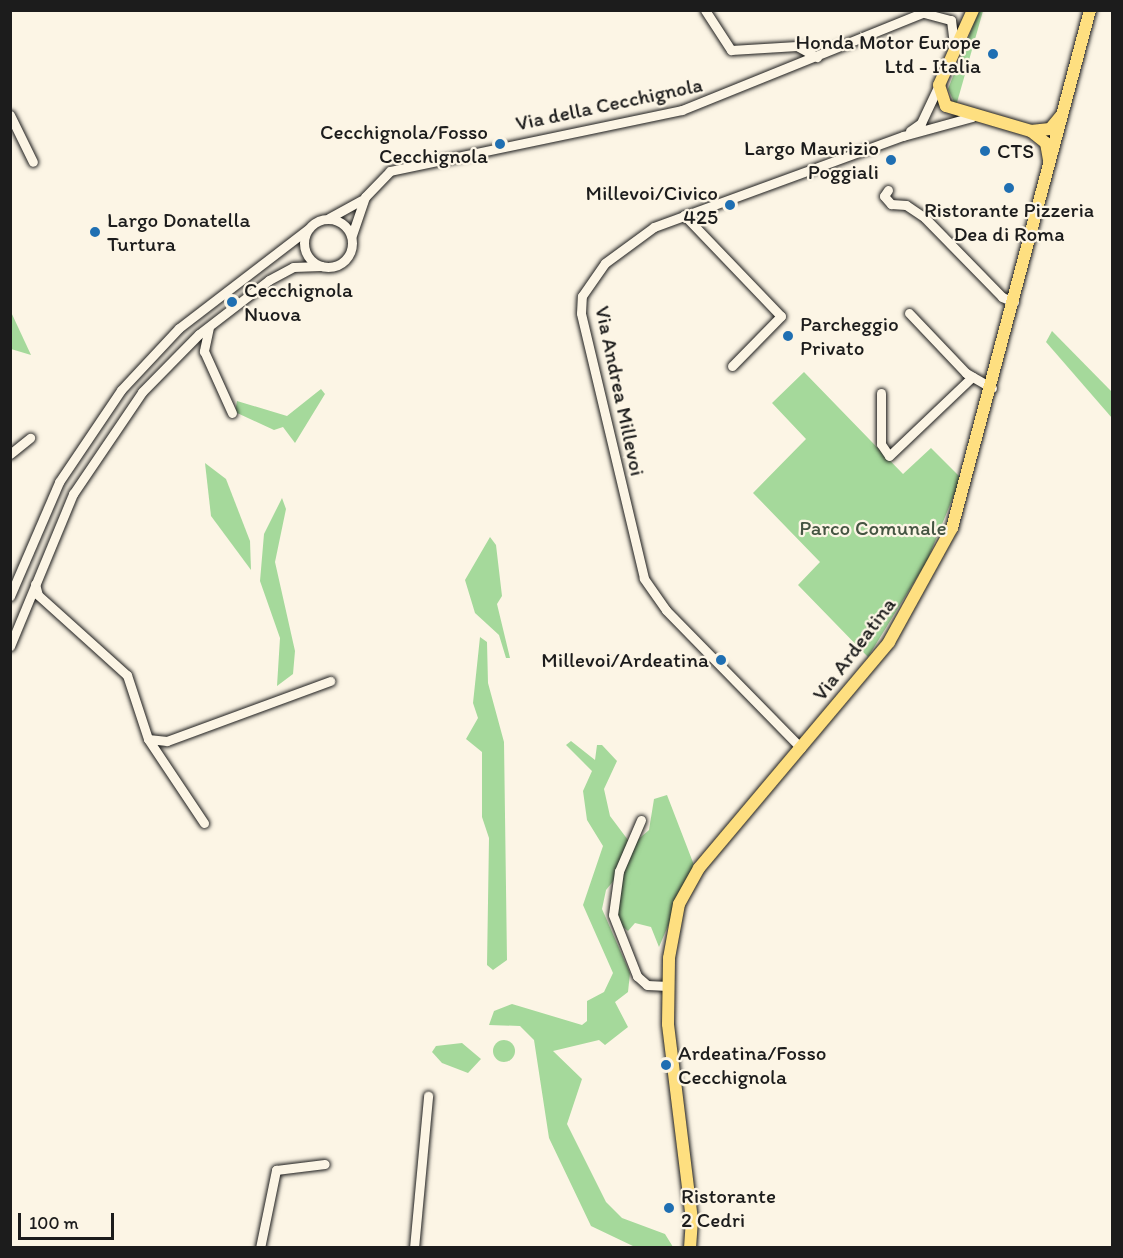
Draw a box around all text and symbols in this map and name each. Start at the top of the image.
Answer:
place label: Honda Motor Europe Ltd - Italia [797,29,981,79]
marker: Honda Motor Europe Ltd - Italia [986,47,1000,61]
street label: Via della Cecchignola [513,72,705,136]
place label: Cecchignola/Fosso Cecchignola [320,119,488,169]
place label: Largo Maurizio Poggiali [745,135,879,185]
marker: Cecchignola/Fosso Cecchignola [493,137,507,151]
place label: CTS [997,138,1034,164]
marker: CTS [978,144,992,158]
marker: Largo Maurizio Poggiali [884,153,898,167]
place label: Millevoi/Civico 425 [585,180,718,230]
marker: Ristorante Pizzeria Dea di Roma [1002,181,1016,195]
place label: Ristorante Pizzeria Dea di Roma [924,197,1094,247]
marker: Millevoi/Civico 425 [723,198,737,212]
place label: Largo Donatella Turtura [107,207,251,257]
marker: Largo Donatella Turtura [88,225,102,239]
place label: Cecchignola Nuova [244,277,353,327]
marker: Cecchignola Nuova [225,295,239,309]
street label: Via Andrea Millevoi [590,304,650,478]
place label: Parcheggio Privato [800,311,899,361]
marker: Parcheggio Privato [781,329,795,343]
park label: Parco Comunale [800,515,946,541]
street label: Via Ardeatina [807,593,901,705]
place label: Millevoi/Ardeatina [541,647,709,673]
marker: Millevoi/Ardeatina [714,653,728,667]
place label: Ardeatina/Fosso Cecchignola [678,1040,826,1090]
marker: Ardeatina/Fosso Cecchignola [659,1058,673,1072]
place label: Ristorante 2 Cedri [681,1183,776,1233]
scale bar [21,1201,117,1239]
marker: Ristorante 2 Cedri [662,1201,676,1215]
text: 100 m [29,1212,79,1234]

